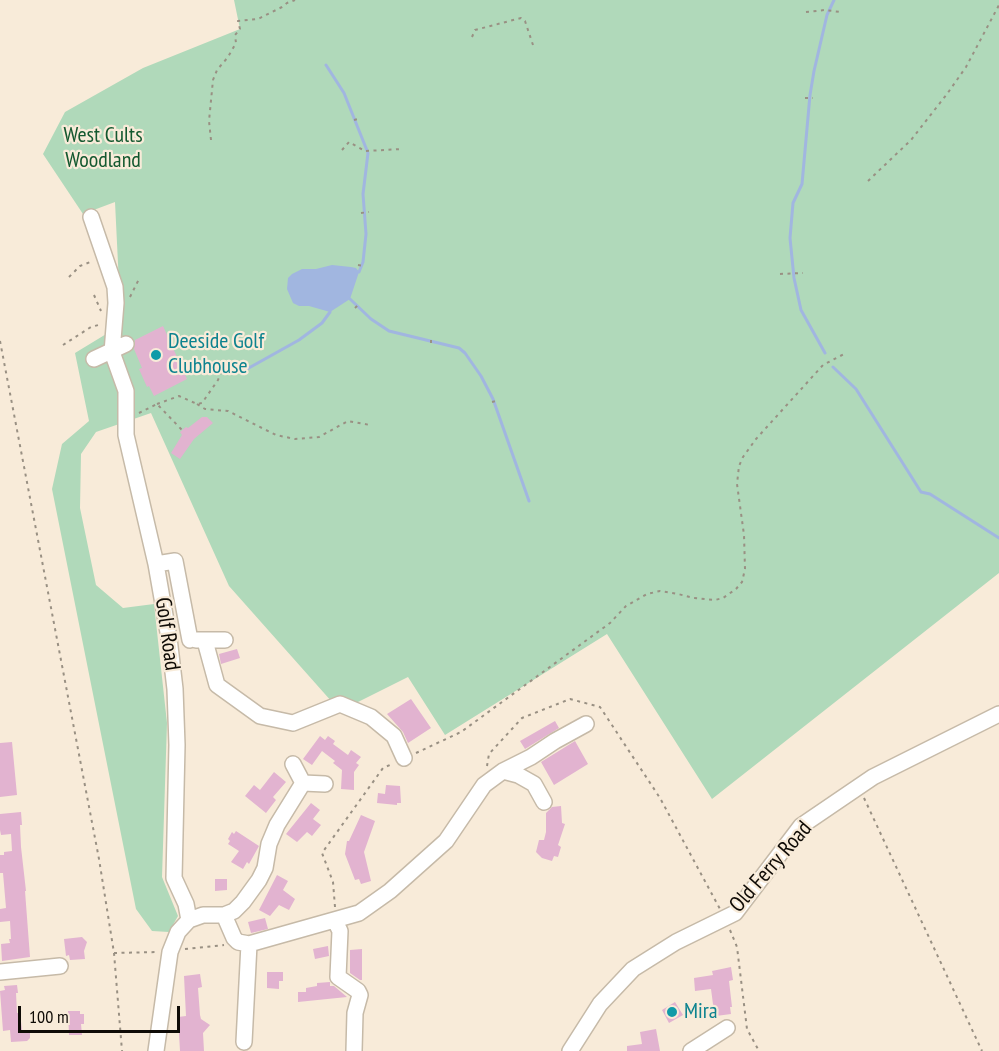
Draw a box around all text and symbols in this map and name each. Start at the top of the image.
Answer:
park label: West Cults Woodland [63,123,143,174]
place label: Deeside Golf Clubhouse [168,329,264,380]
marker: Deeside Golf Clubhouse [149,348,163,362]
street label: Golf Road [149,596,185,672]
street label: Old Ferry Road [724,816,818,918]
scale bar [21,994,183,1032]
place label: Mira [684,999,718,1025]
text: 100 m [29,1005,69,1028]
marker: Mira [665,1005,679,1019]

